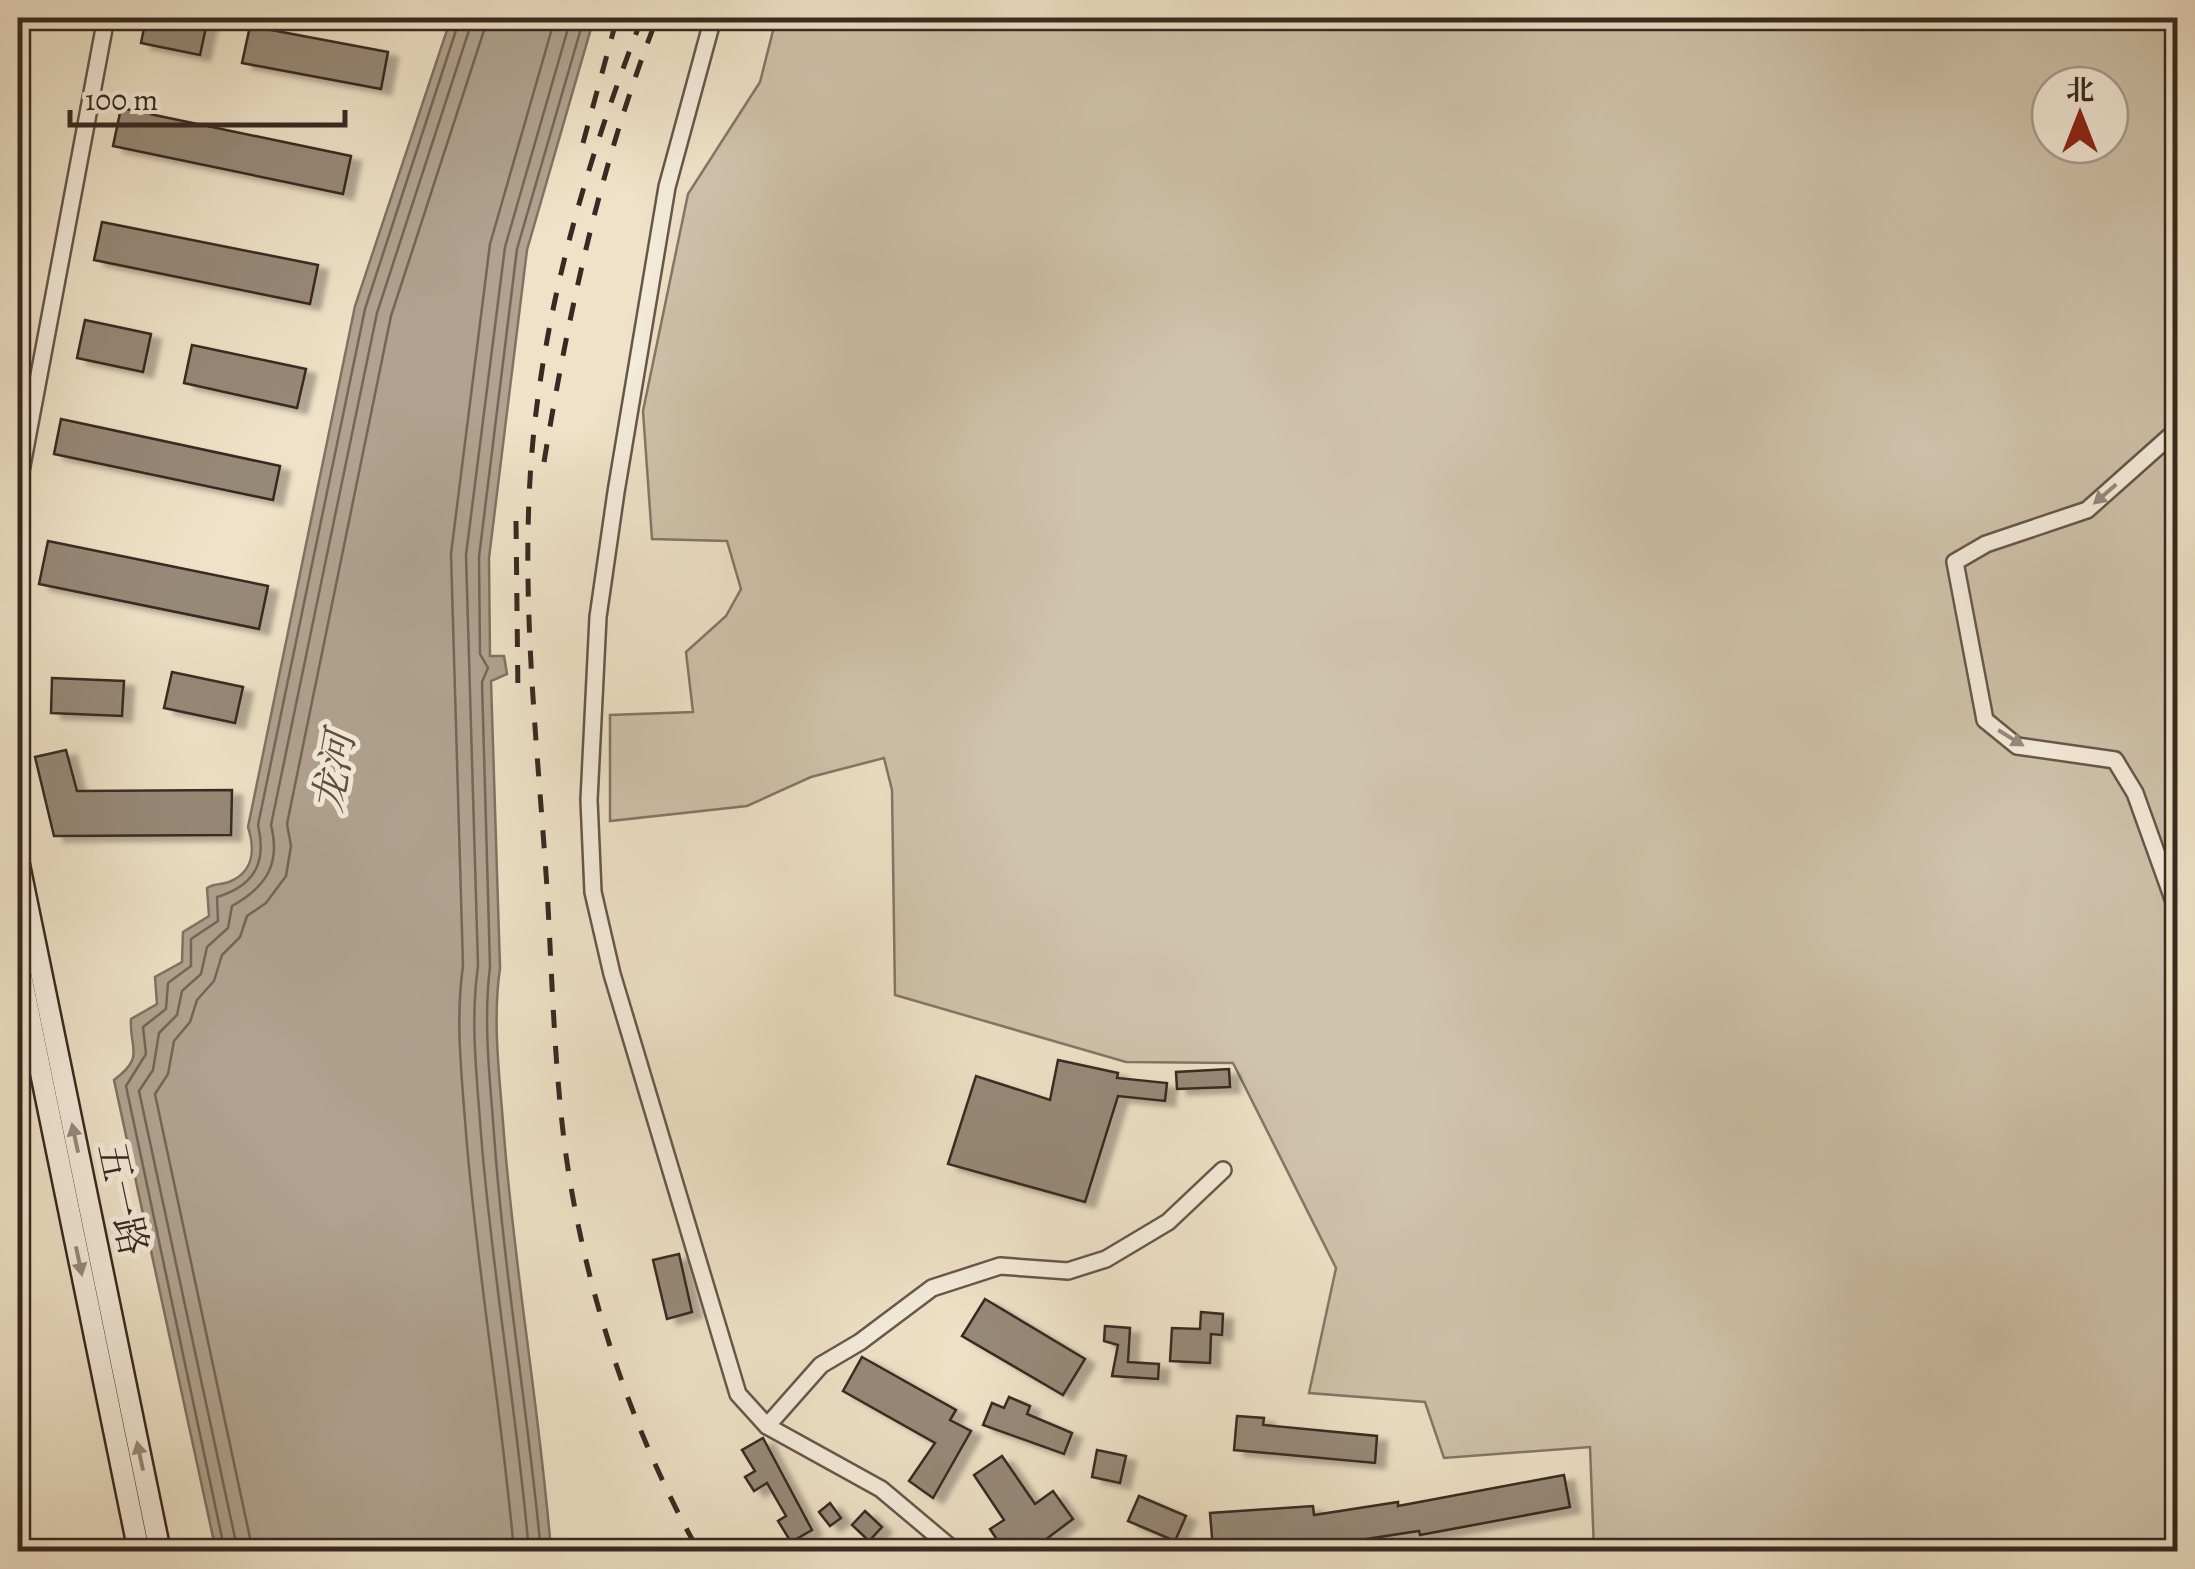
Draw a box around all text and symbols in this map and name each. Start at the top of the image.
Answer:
scale bar [70,65,345,127]
north arrow [2030,65,2130,165]
text: 北 [2066,72,2094,110]
text: 100 m [85,80,158,120]
one-way arrow [2093,483,2118,505]
water label: 龙河 [300,722,369,816]
one-way arrow [1997,728,2024,747]
one-way arrow [66,1122,82,1153]
street label: 五一路 [86,1138,160,1260]
one-way arrow [72,1246,88,1277]
one-way arrow [132,1440,148,1471]

